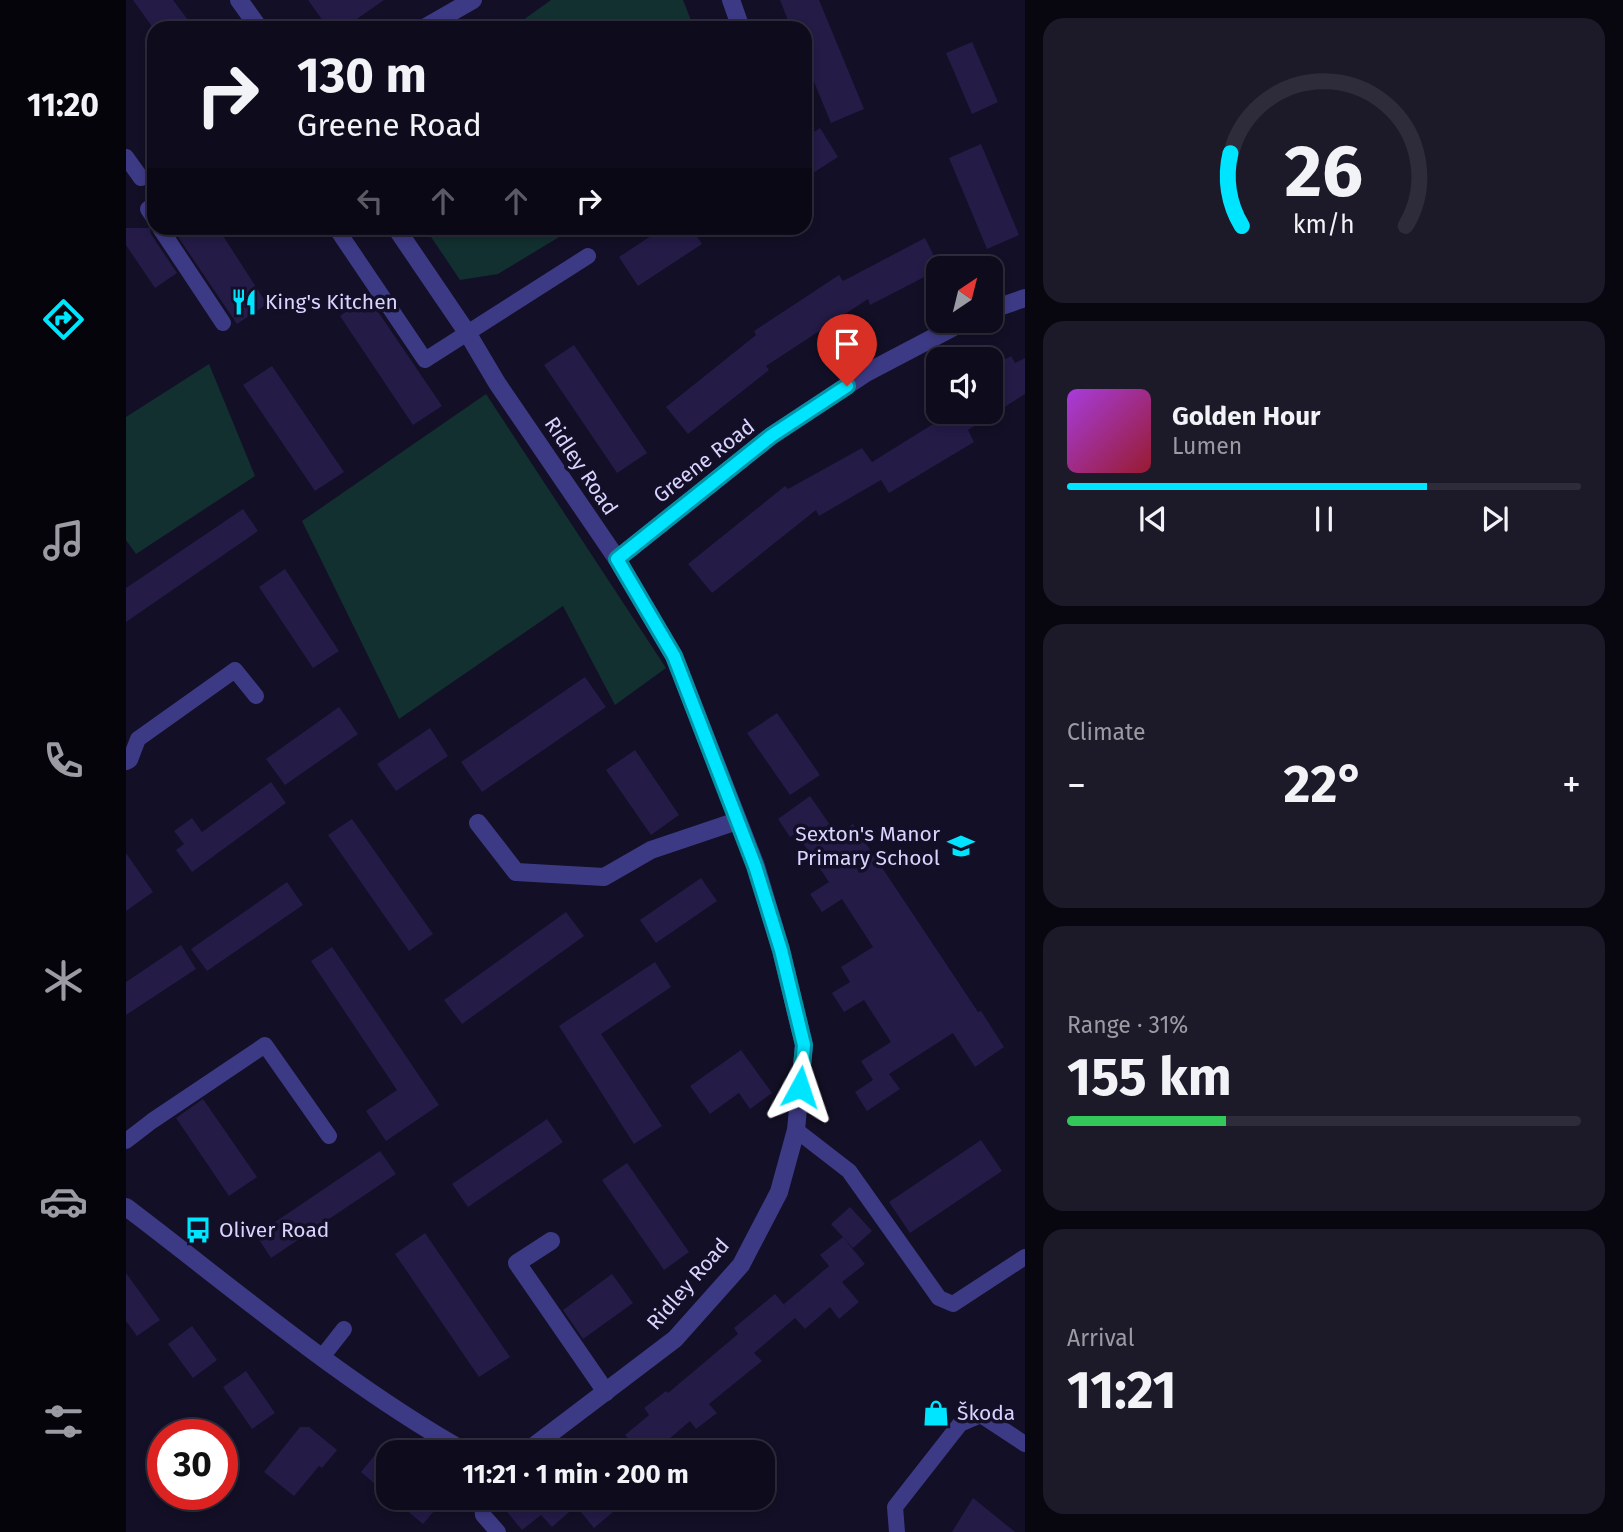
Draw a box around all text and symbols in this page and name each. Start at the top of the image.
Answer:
text: 130 m [297,46,427,105]
icon: right [182,49,273,140]
text: 11:20 [27,86,99,124]
text: Greene Road [297,106,482,144]
text: 26 [1285,129,1363,216]
icon: left [351,182,389,220]
icon: ahead [424,182,462,220]
icon: ahead [497,182,535,220]
icon: right [570,182,608,220]
text: km/h [1293,210,1355,240]
north arrow [926,256,1003,332]
map controls [926,256,1003,424]
restaurant icon: King's Kitchen [229,287,259,317]
place label: King's Kitchen [265,289,398,315]
icon: directions [39,295,88,344]
pin [817,314,877,386]
icon: arrive [828,325,866,363]
button: sound [926,347,1003,424]
text: Golden Hour [1172,401,1320,432]
street label: Ridley Road [539,412,623,520]
street label: Greene Road [648,413,760,509]
text: Lumen [1172,432,1242,460]
icon: previous [1134,500,1172,538]
icon: pause [1305,500,1343,538]
icon: next [1476,500,1514,538]
icon: music [39,516,88,565]
text: Climate [1067,718,1146,746]
icon: phone [39,736,88,785]
text: 22° [1284,753,1364,816]
text: − [1067,762,1086,808]
text: + [1562,762,1581,808]
place label: Sexton's Manor Primary School [795,821,940,871]
school or university icon: Sexton's Manor Primary School [946,831,976,861]
icon: climate [39,956,88,1005]
text: Range · 31% [1067,1011,1188,1039]
text: 155 km [1067,1046,1232,1109]
position arrow [763,1050,837,1124]
icon: car [39,1177,88,1226]
bus stop icon: Oliver Road [183,1215,213,1245]
place label: Oliver Road [219,1217,329,1243]
street label: Ridley Road [641,1233,735,1335]
text: Arrival [1067,1324,1134,1352]
text: 11:21 [1067,1359,1177,1422]
icon: filters [39,1397,88,1446]
shop icon: Škoda [921,1398,951,1428]
place label: Škoda [957,1400,1015,1426]
speed limit sign: 30 [147,1419,238,1510]
text: 11:21 · 1 min · 200 m [462,1459,689,1490]

